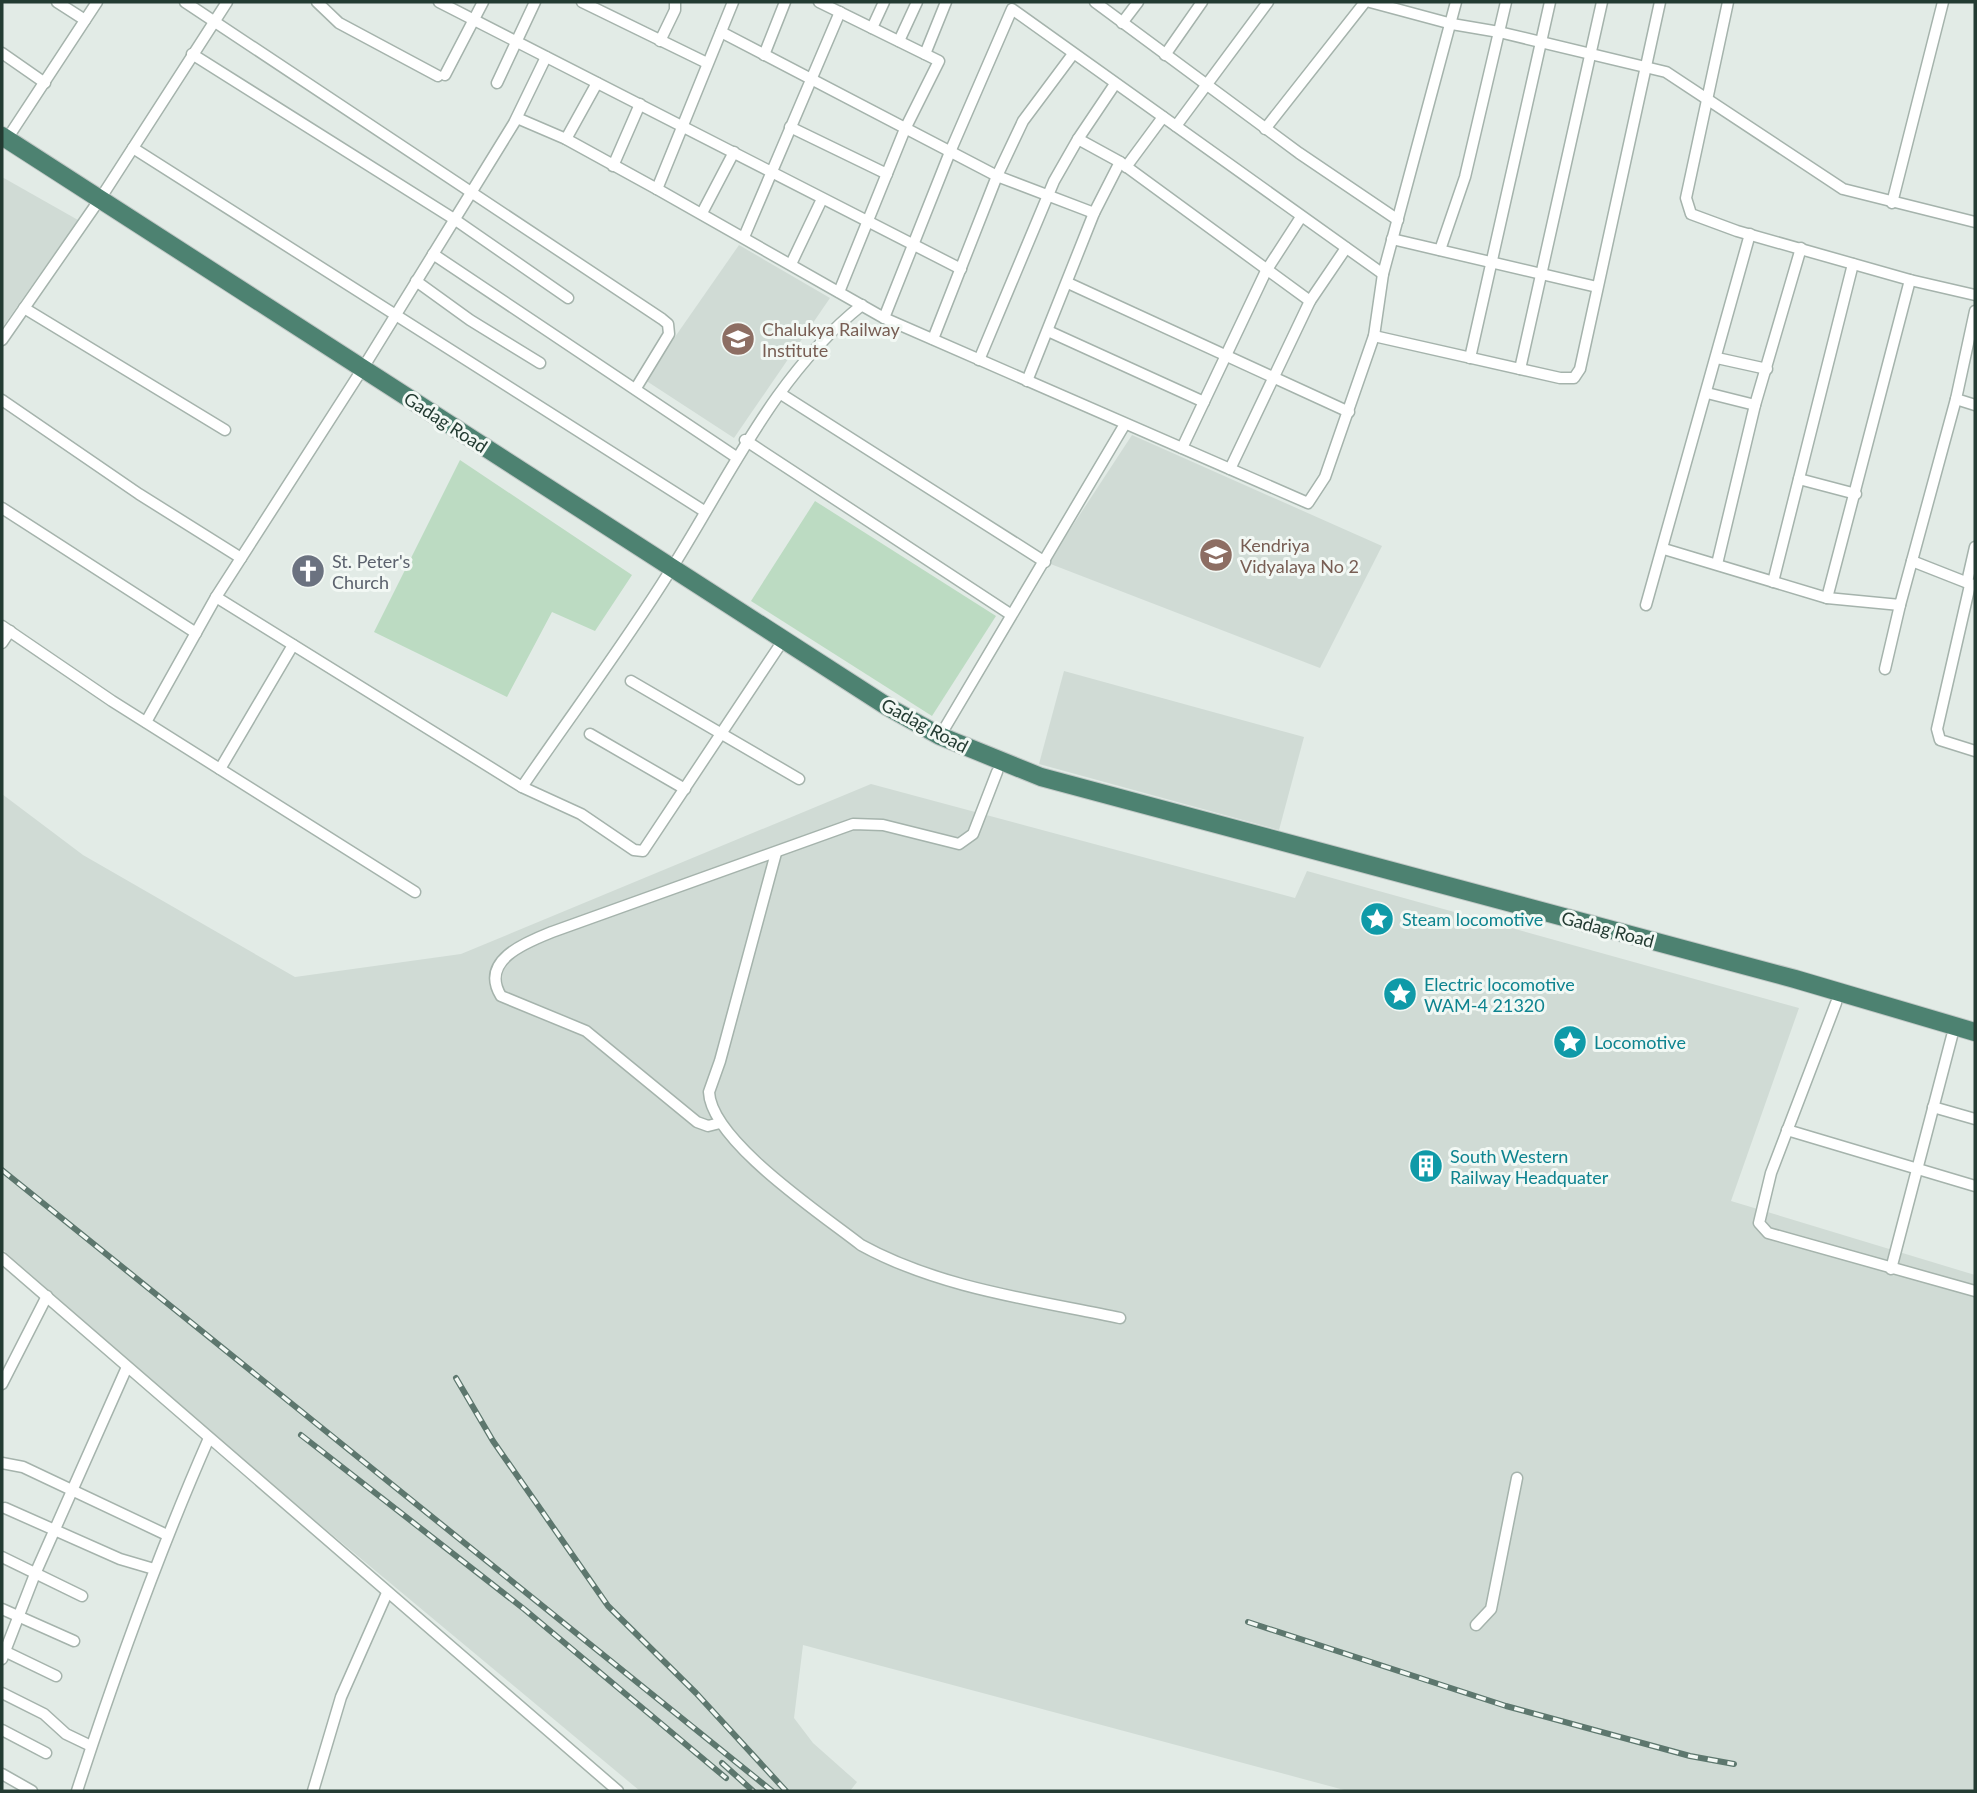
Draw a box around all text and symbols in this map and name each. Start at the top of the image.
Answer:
place label: Chalukya Railway Institute [762,318,901,361]
school or university icon: Chalukya Railway Institute [719,320,757,358]
street label: Gadag Road [400,387,492,457]
place label: Kendriya Vidyalaya No 2 [1240,534,1359,577]
school or university icon: Kendriya Vidyalaya No 2 [1197,536,1235,574]
place label: St. Peter's Church [332,550,410,593]
church icon: St. Peter's Church [289,552,327,590]
street label: Gadag Road [878,693,972,757]
place icon: Steam locomotive [1358,900,1396,938]
street label: Gadag Road [1559,906,1657,952]
place label: Steam locomotive [1402,908,1543,930]
place label: Electric locomotive WAM-4 21320 [1424,973,1575,1016]
place icon: Electric locomotive WAM-4 21320 [1381,975,1419,1013]
place icon: Locomotive [1551,1023,1589,1061]
place label: Locomotive [1594,1031,1686,1053]
place label: South Western Railway Headquater [1450,1145,1609,1188]
building icon: South Western Railway Headquater [1407,1147,1445,1185]

